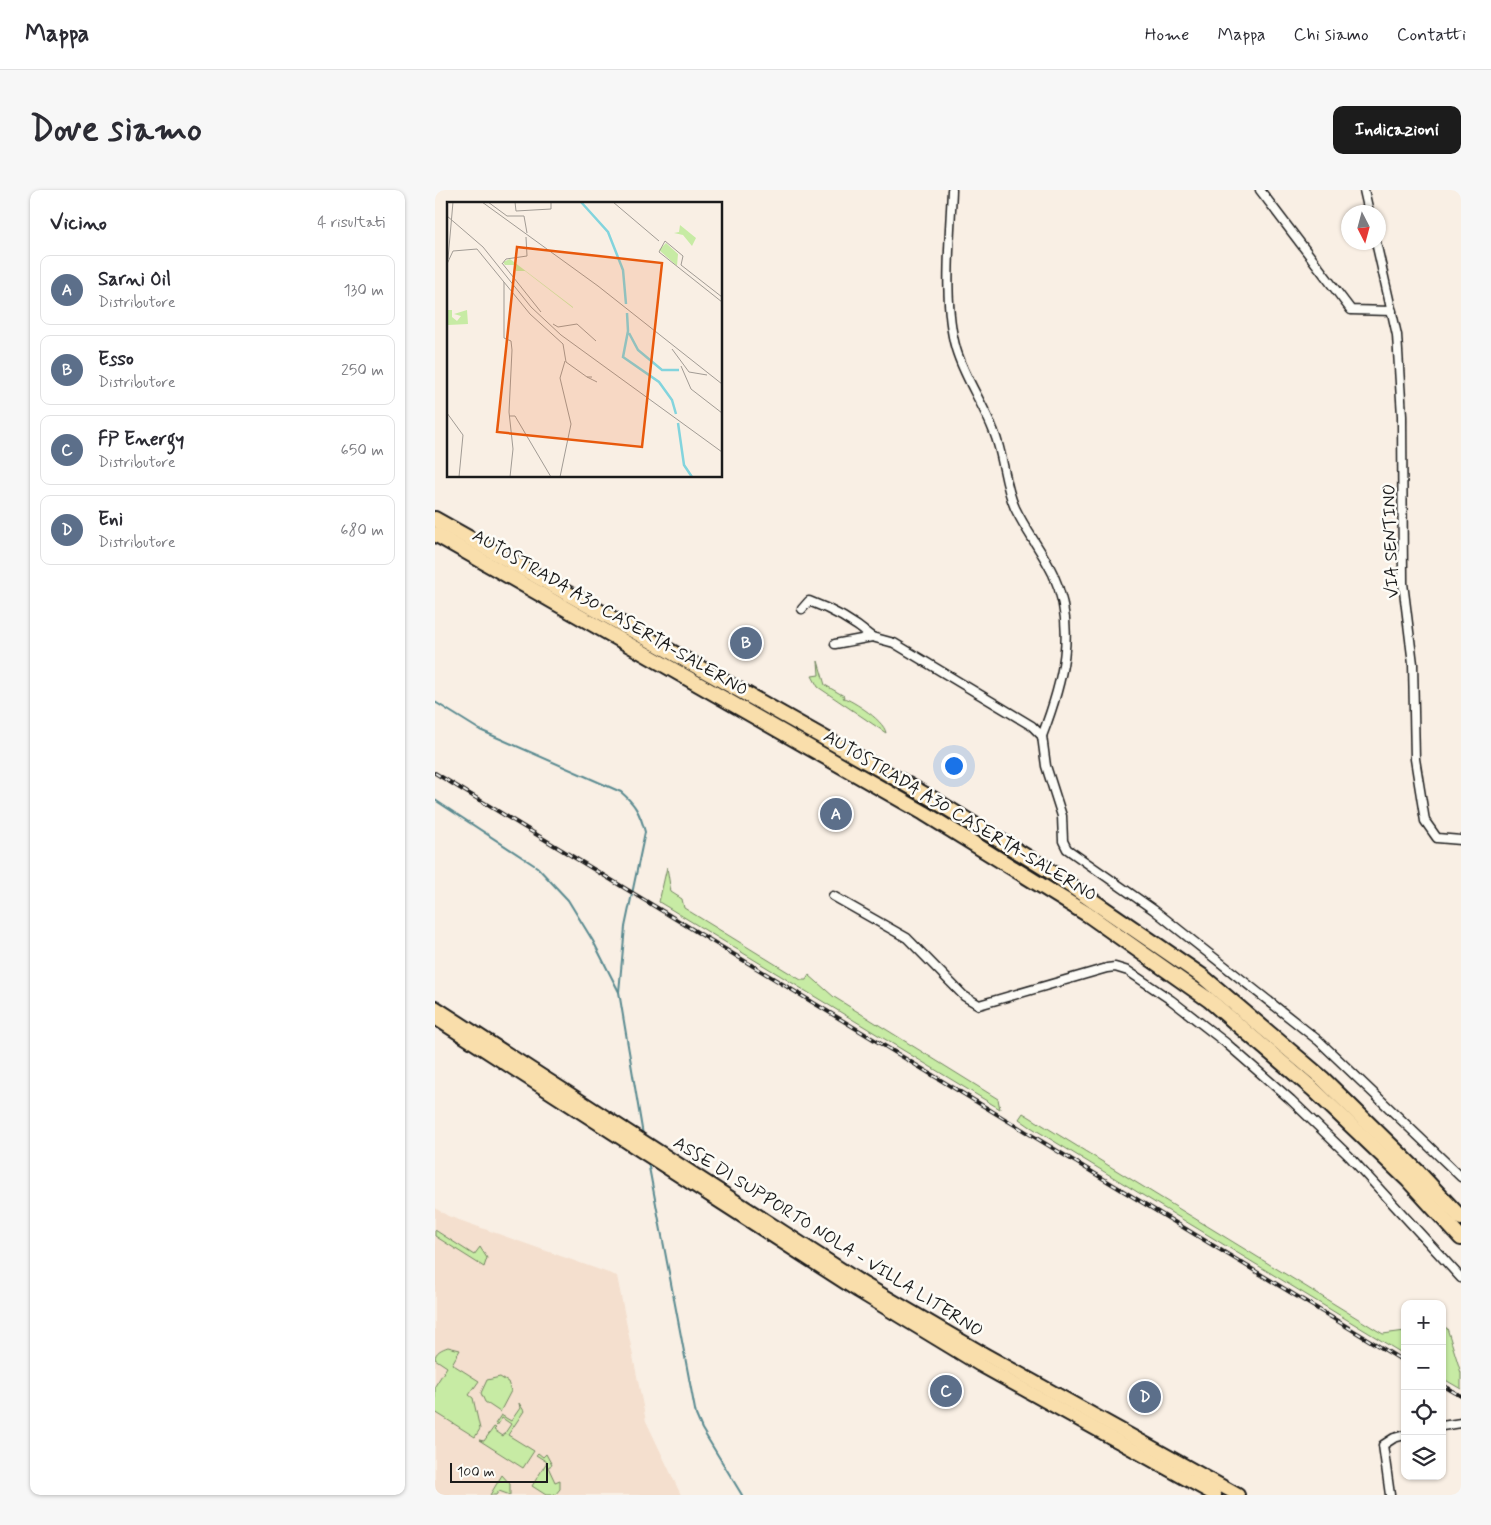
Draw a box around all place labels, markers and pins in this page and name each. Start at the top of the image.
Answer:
pin: B [730,624,762,662]
pin: A [820,795,852,833]
pin: C [930,1372,962,1410]
pin: D [1129,1378,1161,1416]

